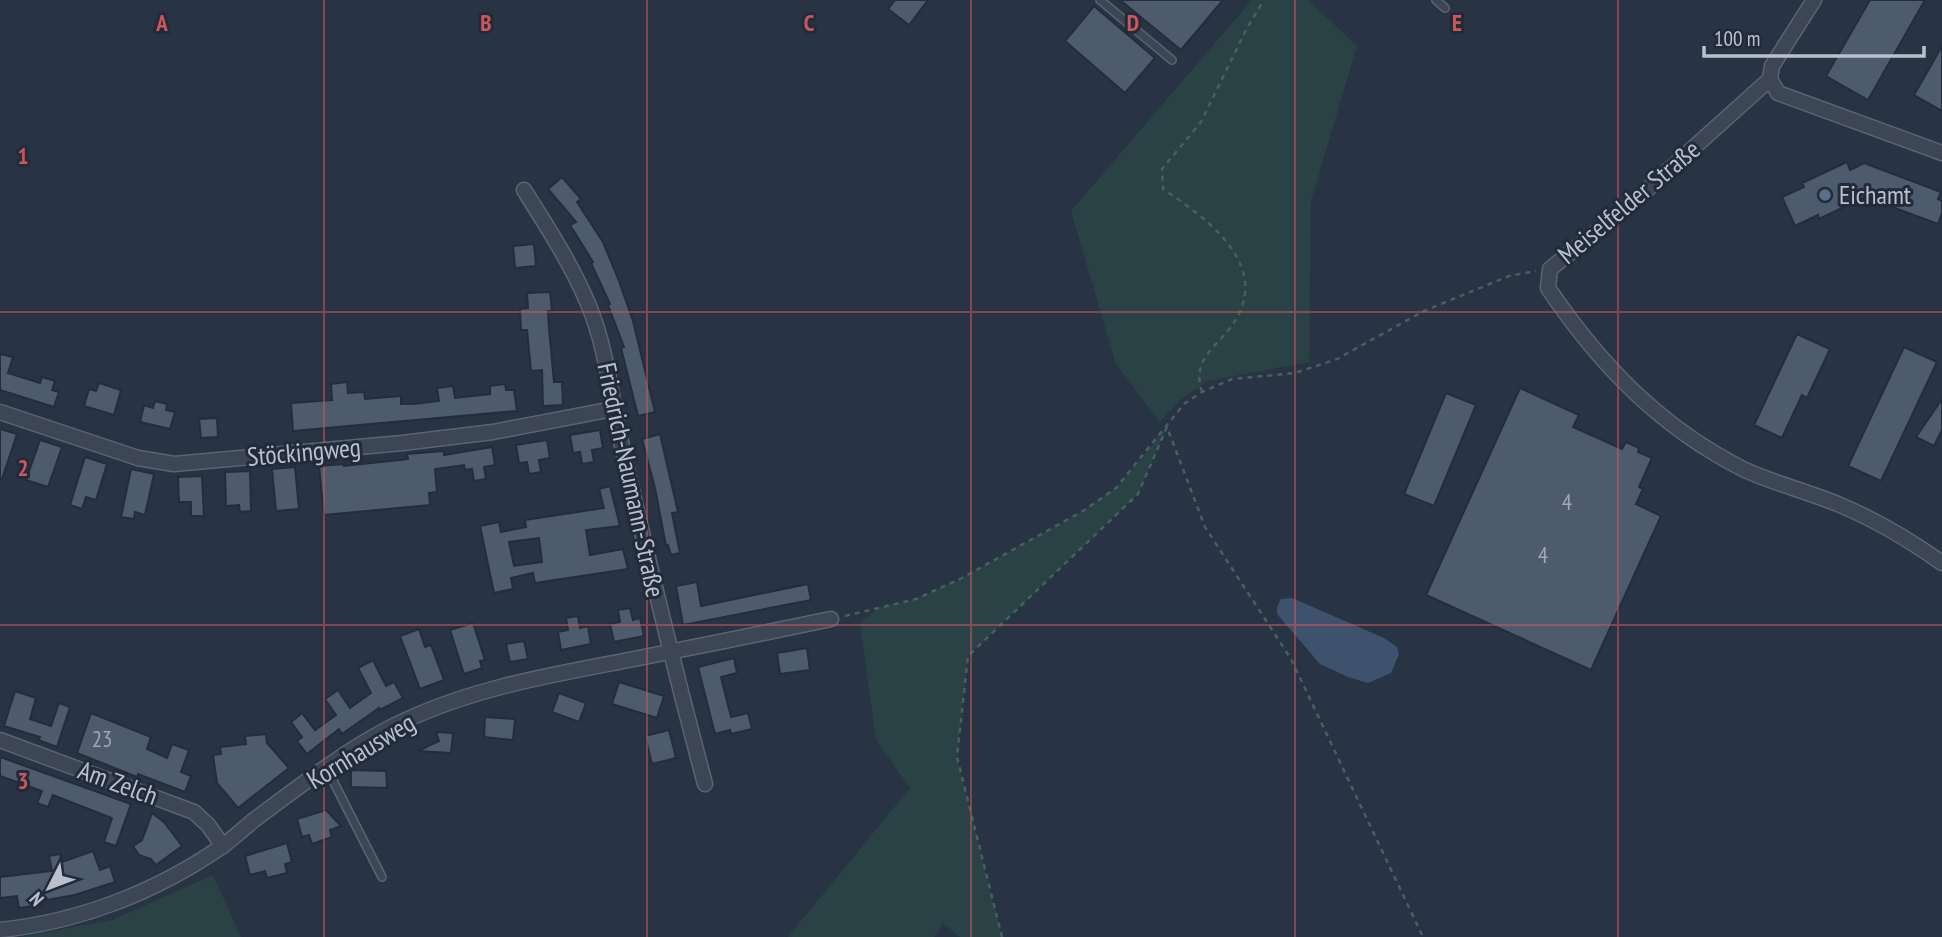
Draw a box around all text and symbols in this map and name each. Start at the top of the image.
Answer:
text: A [155,8,168,37]
text: B [480,8,492,37]
text: C [804,8,815,37]
text: D [1127,8,1139,37]
text: E [1452,8,1462,37]
scale bar [1704,14,1924,58]
text: 100 m [1714,25,1760,52]
street label: Meiselfelder Straße [1551,133,1707,271]
text: 1 [18,141,29,170]
place label: Eichamt [1839,178,1911,211]
marker: Eichamt [1817,187,1833,203]
street label: Friedrich-Naumann-Straße [590,360,672,600]
street label: Stöckingweg [246,430,362,473]
text: 2 [18,453,29,482]
house number: 4 [1562,487,1572,516]
house number: 4 [1538,540,1548,569]
street label: Kornhausweg [301,705,421,796]
house number: 23 [92,724,112,753]
street label: Am Zelch [74,753,162,812]
text: 3 [18,766,29,795]
north arrow [14,853,84,923]
text: N [24,888,49,911]

